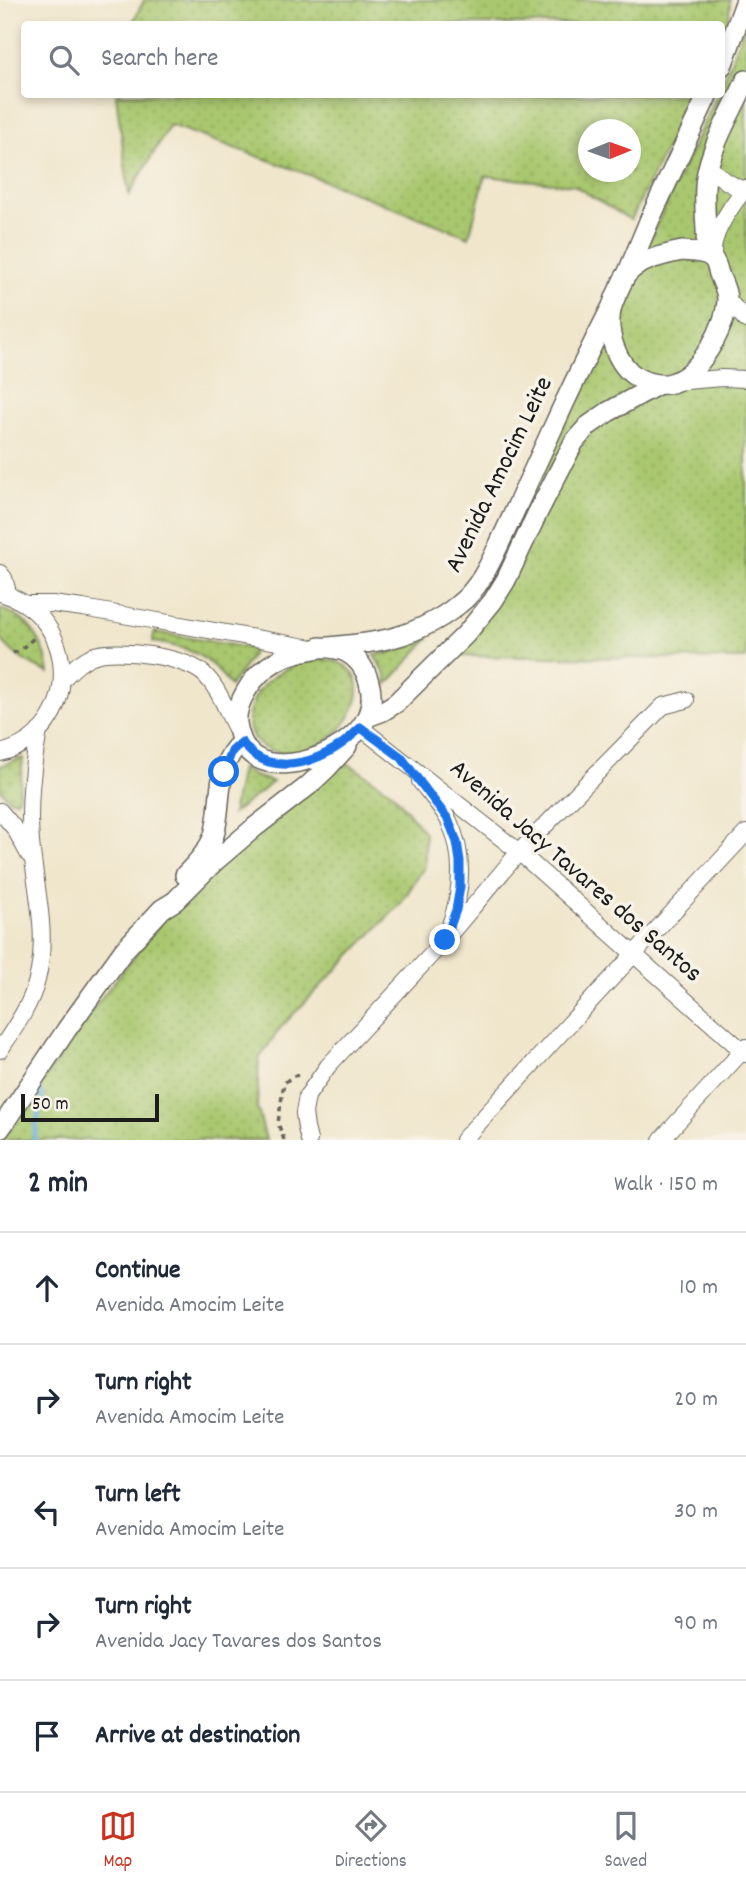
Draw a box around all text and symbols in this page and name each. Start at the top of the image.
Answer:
search box [21,21,725,98]
icon: search [45,41,83,79]
text: Search here [101,41,219,78]
north arrow [578,119,641,182]
street label: Avenida Amocim Leite [436,371,564,579]
street label: Avenida Jacy Tavares dos Santos [441,752,709,992]
route start [208,756,239,787]
route end [429,924,460,955]
scale bar [21,1091,159,1123]
text: 50 m [32,1092,69,1119]
text: 2 min [28,1164,88,1207]
text: Walk · 150 m [614,1169,718,1202]
text: Continue [95,1253,180,1290]
icon: ahead [28,1269,66,1307]
text: 10 m [679,1272,718,1305]
text: Avenida Amocim Leite [95,1290,284,1323]
text: Turn right [95,1365,192,1402]
icon: right [28,1381,66,1419]
text: 20 m [674,1384,718,1417]
text: Avenida Amocim Leite [95,1402,284,1435]
text: Turn left [95,1477,181,1514]
icon: left [28,1493,66,1531]
text: 30 m [674,1496,718,1529]
text: Avenida Amocim Leite [95,1514,284,1547]
text: Turn right [95,1589,192,1626]
icon: right [28,1605,66,1643]
text: 90 m [674,1608,718,1641]
text: Avenida Jacy Tavares dos Santos [95,1626,382,1659]
icon: arrive [28,1717,66,1755]
text: Arrive at destination [95,1718,300,1755]
tab: Map [99,1807,137,1876]
tab: Directions [335,1807,407,1876]
tab: Saved [605,1807,647,1876]

